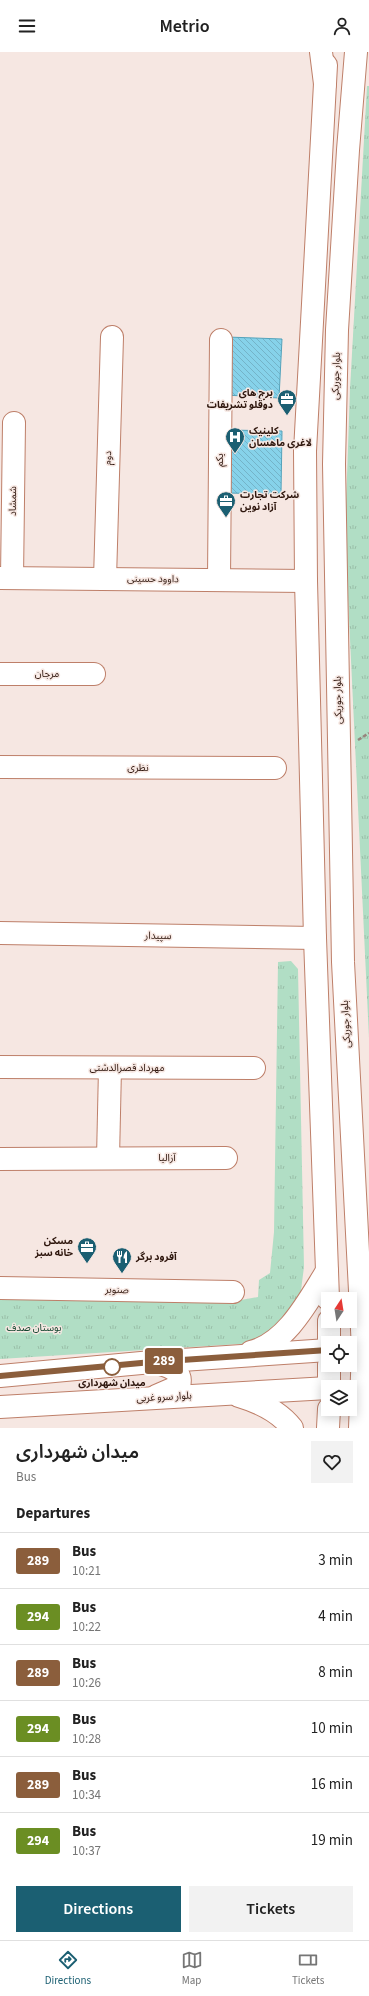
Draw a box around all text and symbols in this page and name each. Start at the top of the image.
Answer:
text: Metrio [159,14,210,39]
icon: menu [16,15,38,37]
icon: person [331,15,353,37]
street label: بلوار جوریکی [328,352,344,400]
place label: برج های دوقلو تشریفات [207,386,273,412]
office icon: برج های دوقلو تشریفات [276,388,298,416]
place label: کلینیک لاغری ماهسان [249,424,312,450]
hospital icon: کلینیک لاغری ماهسان [224,426,246,454]
street label: دوم [101,450,116,465]
street label: یکم [213,453,227,467]
street label: شمشاد [6,486,20,516]
place label: شرکت تجارت آزاد نوین [240,488,299,514]
office icon: شرکت تجارت آزاد نوین [215,490,237,518]
street label: داوود حسینی [127,572,179,586]
street label: مرجان [35,667,59,681]
street label: بلوار جوریکی [331,676,345,724]
street label: نظری [127,761,149,775]
street label: سپیدار [144,929,172,943]
street label: بلوار جوریکی [338,999,354,1048]
street label: مهرداد قصرالدشتی [90,1061,164,1075]
street label: آزالیا [158,1151,177,1165]
place label: مسکن خانه سبز [34,1234,74,1260]
office icon: مسکن خانه سبز [76,1236,98,1264]
restaurant icon: آفرود برگر [111,1246,133,1274]
place label: آفرود برگر [135,1250,177,1264]
street label: صنوبر [104,1283,129,1297]
north arrow [321,1292,357,1328]
map controls [321,1292,357,1416]
park label: بوستان صدف [7,1321,62,1335]
button: locate [321,1336,357,1372]
line badge: 289 [141,1348,187,1374]
text: 289 [153,1351,175,1371]
marker: میدان شهرداری [103,1358,121,1376]
place label: میدان شهرداری [78,1376,146,1390]
button: layers [321,1380,357,1416]
street label: بلوار سرو غربی [136,1389,192,1405]
text: میدان شهرداری [16,1439,139,1466]
button: heart [311,1441,353,1483]
text: Bus [16,1468,36,1486]
text: Departures [16,1503,90,1524]
text: Bus [72,1541,96,1562]
text: 3 min [318,1550,353,1571]
text: 289 [27,1551,49,1571]
text: 10:21 [72,1562,101,1580]
text: Bus [72,1597,96,1618]
text: 4 min [318,1606,353,1627]
text: 294 [27,1607,49,1627]
text: 10:22 [72,1618,101,1636]
text: Bus [72,1653,96,1674]
text: 8 min [318,1662,353,1683]
text: 289 [27,1663,49,1683]
text: 10:26 [72,1674,101,1692]
text: Bus [72,1709,96,1730]
text: 10 min [311,1718,353,1739]
text: 294 [27,1719,49,1739]
text: 10:28 [72,1730,101,1748]
text: Bus [72,1765,96,1786]
text: 16 min [311,1774,353,1795]
text: 289 [27,1775,49,1795]
text: 10:34 [72,1786,101,1804]
text: Bus [72,1821,96,1842]
text: 19 min [311,1830,353,1851]
text: 294 [27,1831,49,1851]
text: 10:37 [72,1842,101,1860]
button: Directions [16,1886,181,1932]
button: Tickets [189,1886,353,1932]
tab: Directions [45,1949,91,1988]
tab: Map [181,1949,203,1988]
tab: Tickets [292,1949,324,1988]

